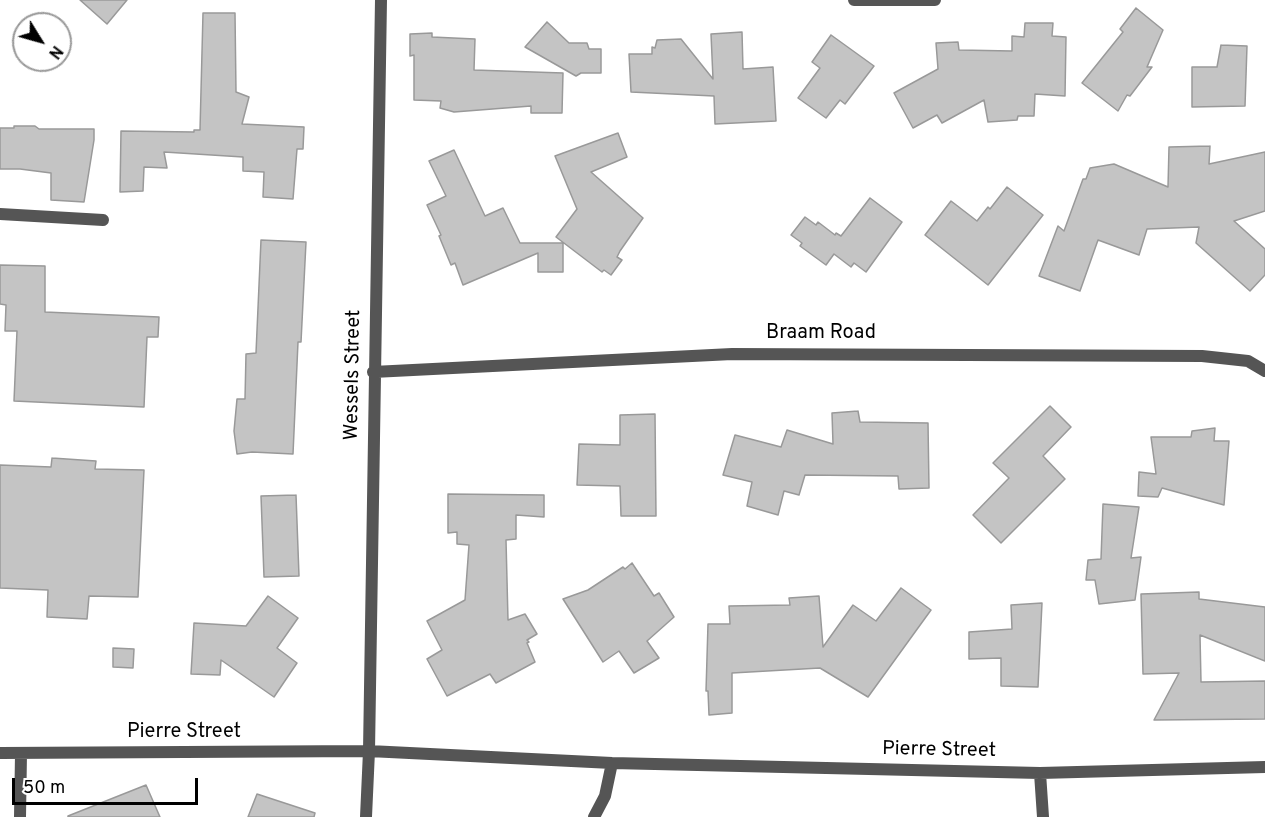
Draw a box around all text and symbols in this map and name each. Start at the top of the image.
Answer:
north arrow [12,12,72,72]
text: N [43,41,66,62]
street label: Wessels Street [341,309,367,441]
street label: Braam Road [766,322,876,346]
street label: Pierre Street [127,721,241,745]
street label: Pierre Street [882,738,996,764]
scale bar [15,766,201,804]
text: 50 m [23,777,65,800]

